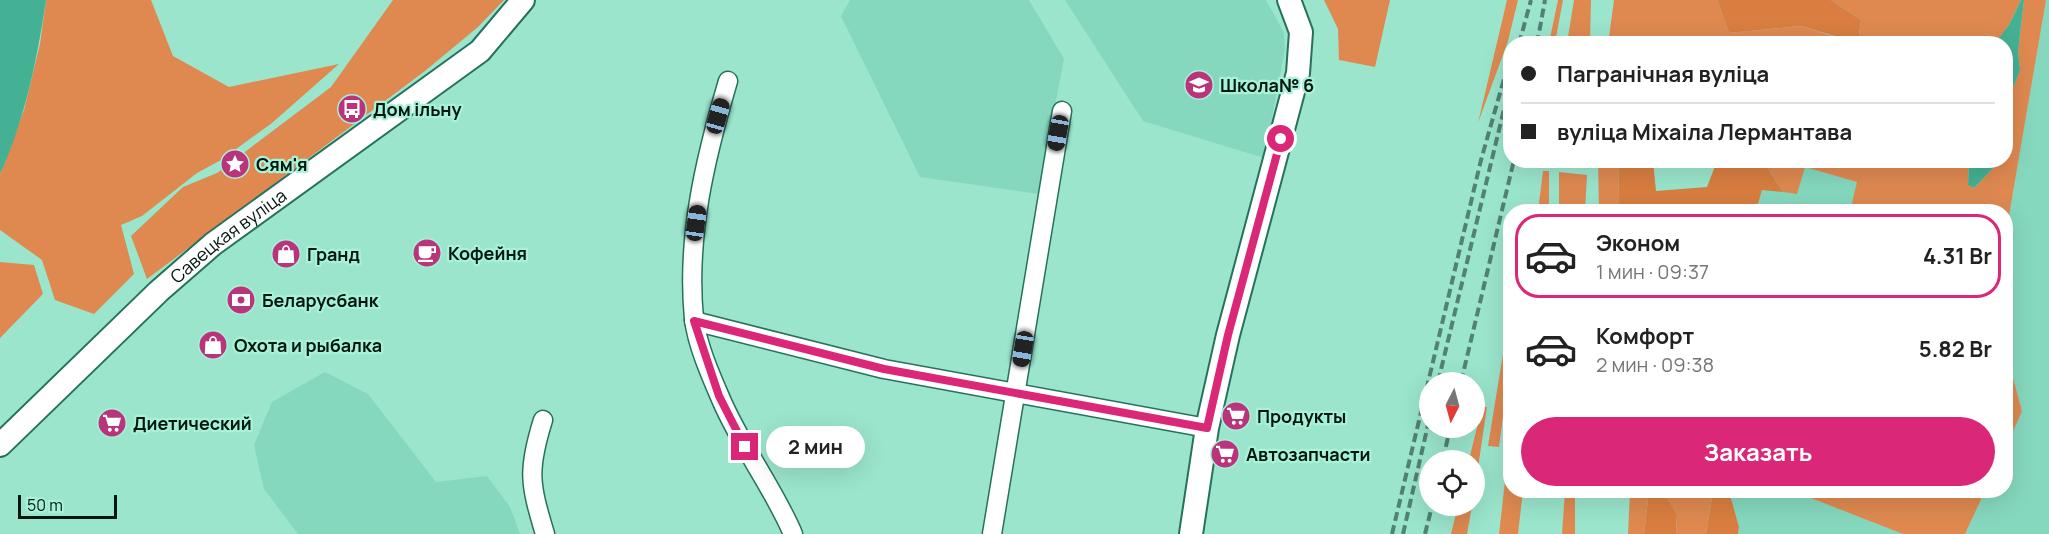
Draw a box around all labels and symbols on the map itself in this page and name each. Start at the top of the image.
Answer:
school or university icon: Школа№ 6 [1183,69,1215,101]
place label: Школа№ 6 [1220,73,1314,97]
bus stop icon: Дом ільну [336,93,368,125]
car [704,96,732,136]
place label: Дом ільну [373,97,461,121]
car [1046,114,1070,152]
route start [1267,125,1294,152]
place icon: Сям'я [219,148,251,180]
place label: Сям'я [256,152,307,176]
street label: Савецкая вуліца [165,183,291,288]
car [685,204,707,242]
cafe icon: Кофейня [411,237,443,269]
shop icon: Гранд [270,238,302,270]
place label: Кофейня [448,241,527,265]
place label: Гранд [307,242,360,266]
bank icon: Беларусбанк [225,284,257,316]
place label: Беларусбанк [262,288,380,312]
shop icon: Охота и рыбалка [197,329,229,361]
car [1011,330,1035,368]
place label: Охота и рыбалка [234,333,382,357]
north arrow [1419,372,1485,438]
supermarket icon: Продукты [1220,400,1252,432]
place label: Продукты [1257,404,1346,428]
supermarket icon: Диетический [96,407,128,439]
place label: Диетический [133,411,252,435]
callout: 2 мин [766,426,865,468]
route end [731,433,758,460]
supermarket icon: Автозапчасти [1209,438,1241,470]
place label: Автозапчасти [1246,442,1371,466]
scale bar [18,492,117,520]

